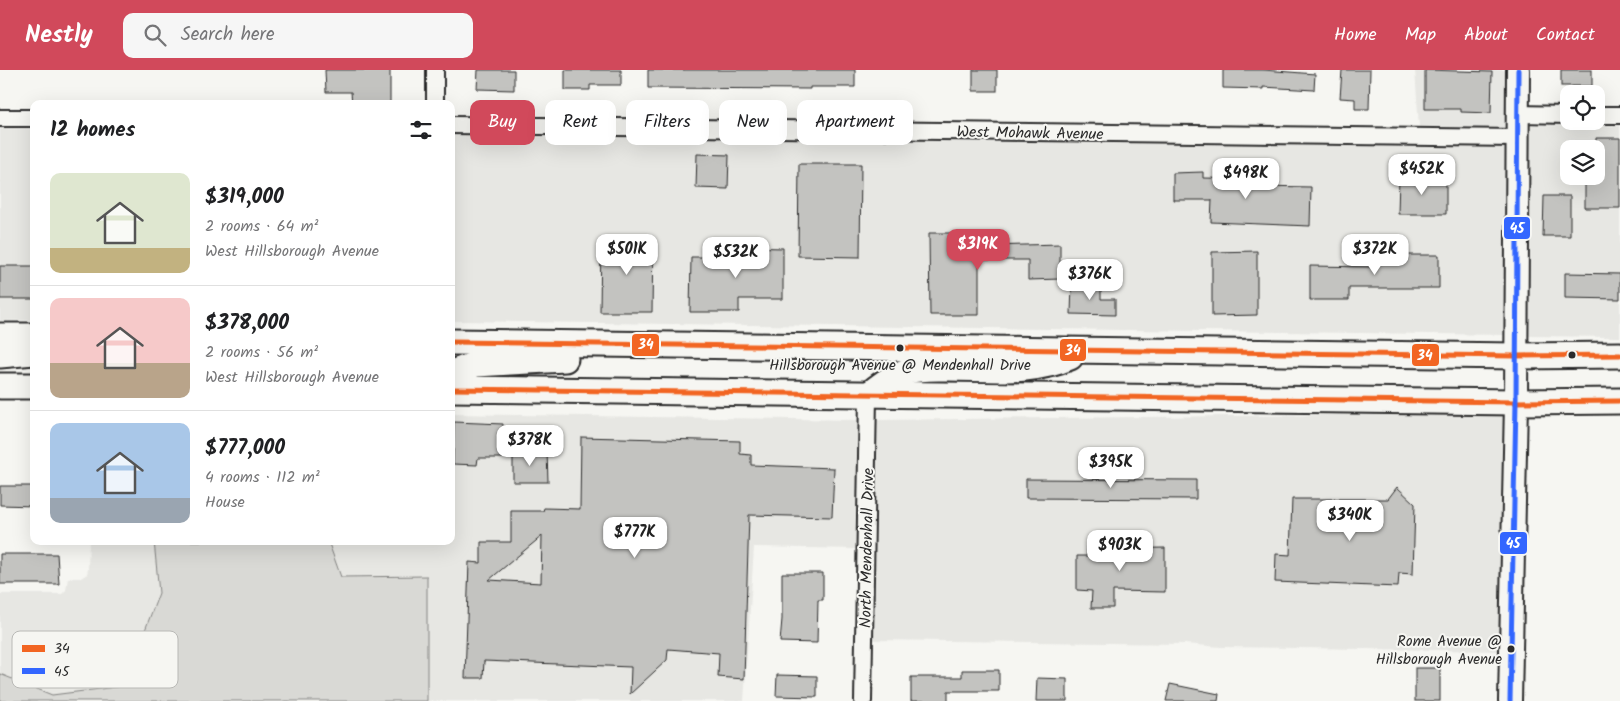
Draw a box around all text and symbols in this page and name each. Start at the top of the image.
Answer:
search box [123,13,473,58]
text: Nestly [25,16,93,55]
text: Search here [181,20,274,50]
icon: search [141,21,169,49]
text: Home [1334,21,1377,50]
text: Map [1405,21,1436,50]
text: About [1464,21,1508,50]
text: Contact [1536,21,1595,50]
map controls [1560,85,1605,185]
button: locate [1560,85,1605,130]
chip: Buy [470,100,535,145]
chip: Rent [545,100,616,145]
chip: Filters [626,100,709,145]
chip: New [719,100,787,145]
chip: Apartment [797,100,913,145]
text: 12 homes [50,114,135,147]
icon: filters [407,116,435,144]
street label: West Mohawk Avenue [956,120,1104,147]
button: layers [1560,140,1605,185]
pin: $452K [1387,154,1457,196]
text: $452K [1399,157,1445,182]
pin: $498K [1211,158,1281,200]
text: $498K [1223,161,1269,186]
text: $319,000 [205,181,284,214]
icon: home [90,193,150,253]
text: 2 rooms · 64 m² [205,214,318,239]
line badge: 45 [1503,216,1531,240]
text: 45 [1510,218,1526,240]
pin: $319K [943,228,1013,271]
text: $319K [958,232,998,257]
pin: $501K [592,234,662,276]
pin: $372K [1340,234,1410,276]
pin: $532K [701,236,771,279]
text: $501K [607,237,647,262]
text: $372K [1353,237,1397,262]
text: West Hillsborough Avenue [205,239,379,264]
text: $532K [713,240,759,265]
pin: $376K [1055,258,1125,301]
text: $376K [1068,262,1112,287]
text: $378,000 [205,307,289,340]
icon: home [90,318,150,378]
line badge: 34 [631,333,660,357]
text: 34 [637,334,654,356]
line badge: 34 [1059,338,1087,362]
text: 2 rooms · 56 m² [205,340,318,365]
text: 34 [1064,340,1081,362]
marker: Hillsborough Avenue @ Mendenhall Drive [895,343,905,353]
line badge: 34 [1411,343,1440,367]
text: 34 [1416,345,1433,367]
unlabelled marker [1567,350,1577,360]
place label: Hillsborough Avenue @ Mendenhall Drive [769,354,1031,378]
text: West Hillsborough Avenue [205,365,379,390]
pin: $378K [495,424,565,467]
text: $378K [508,428,552,453]
text: $777,000 [205,432,285,465]
icon: home [90,443,150,503]
pin: $395K [1076,446,1146,489]
text: $395K [1089,450,1133,475]
text: 4 rooms · 112 m² [205,465,320,490]
street label: North Mendenhall Drive [854,468,881,628]
text: House [205,490,245,515]
pin: $340K [1315,500,1385,542]
text: $340K [1328,503,1372,528]
pin: $777K [600,516,670,559]
text: $777K [614,520,656,545]
pin: $903K [1085,530,1155,572]
line badge: 45 [1499,531,1528,555]
text: $903K [1098,533,1142,558]
text: 45 [1506,533,1522,555]
place label: Rome Avenue @ Hillsborough Avenue [1376,630,1502,672]
legend [12,631,178,688]
text: 34 [54,638,70,660]
marker: Rome Avenue @ Hillsborough Avenue [1506,644,1516,654]
text: 45 [54,661,71,683]

